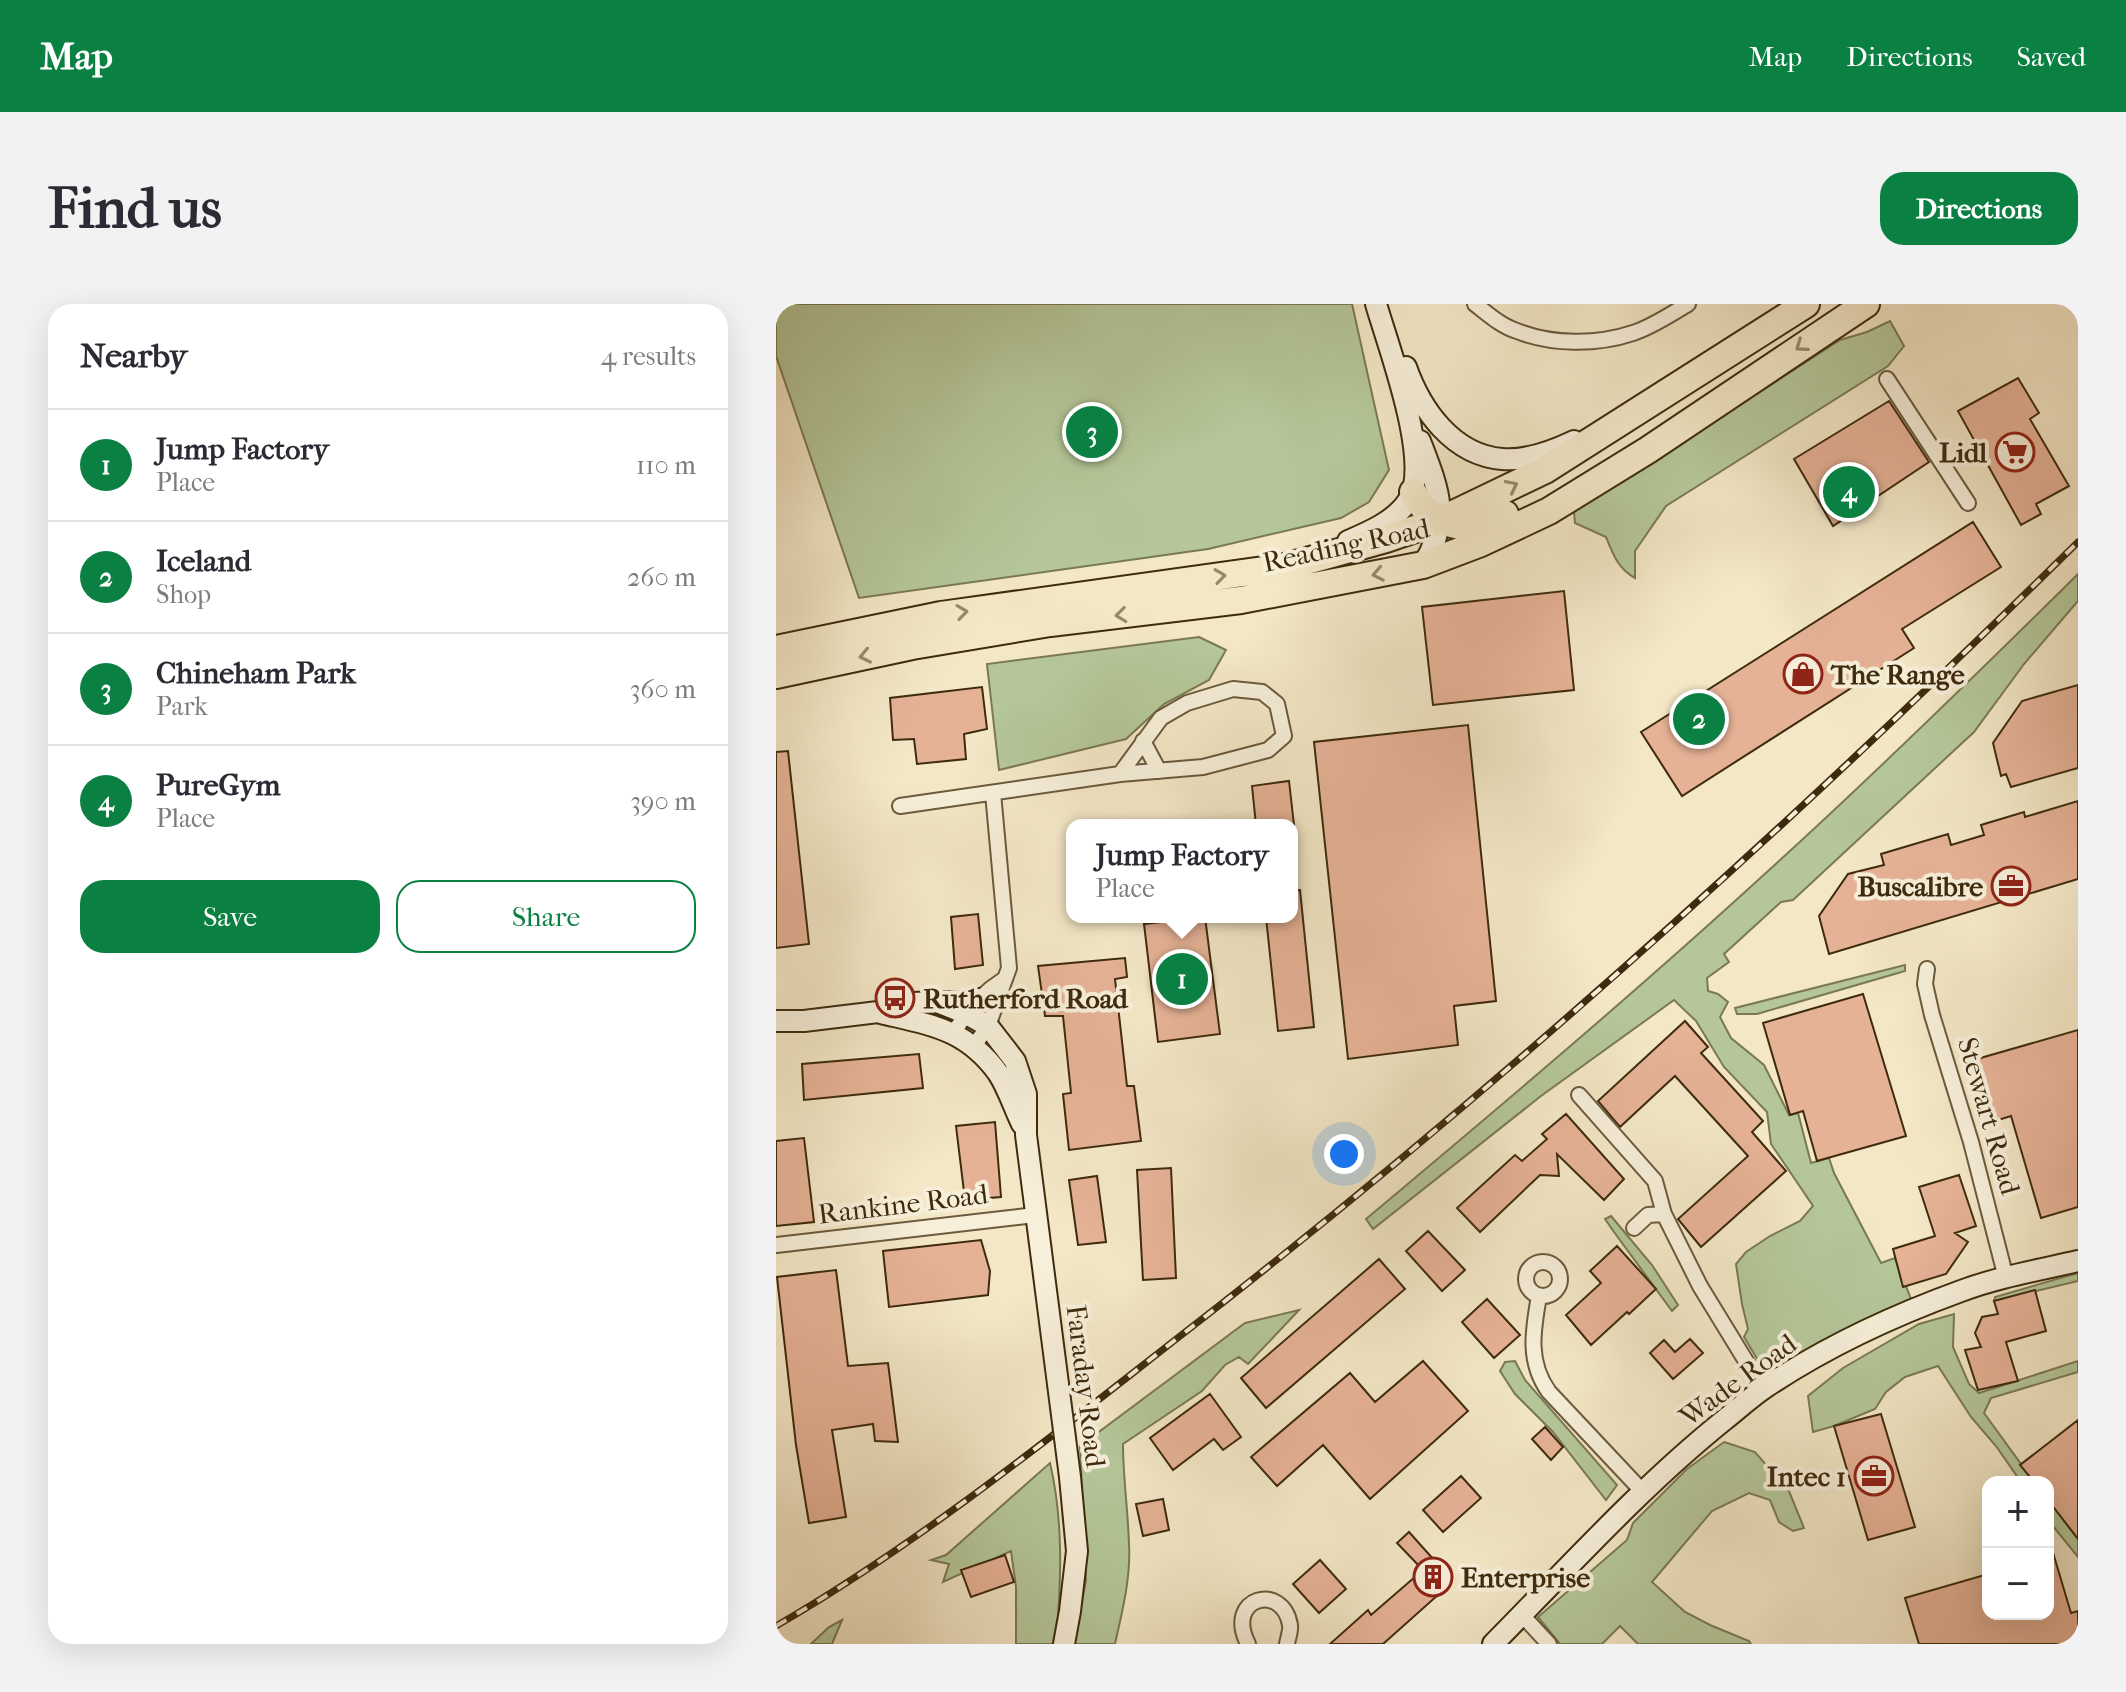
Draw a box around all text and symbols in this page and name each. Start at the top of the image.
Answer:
text: Map [40,34,113,79]
text: Map [1749,40,1802,73]
text: Directions [1846,40,1973,73]
text: Saved [2017,40,2086,73]
button: Directions [1880,172,2078,245]
text: Find us [48,176,222,241]
text: Nearby [80,336,187,376]
one-way arrow [1795,336,1809,351]
text: 4 results [601,341,696,372]
pin: 3 [1066,402,1118,462]
supermarket icon: Lidl [1994,431,2036,473]
text: Jump Factory [156,432,329,467]
place label: Lidl [1939,436,1987,469]
text: 1 [101,450,111,481]
text: 110 m [636,450,696,481]
pin: 4 [1823,462,1875,522]
text: Place [156,467,215,498]
one-way arrow [1503,481,1518,496]
street label: Reading Road [1260,511,1433,579]
text: Iceland [156,544,251,579]
text: 2 [99,562,113,593]
text: 260 m [627,562,696,593]
one-way arrow [1371,565,1385,582]
one-way arrow [1213,568,1227,585]
text: Shop [156,579,211,610]
one-way arrow [955,604,969,621]
one-way arrow [1114,606,1127,623]
one-way arrow [858,647,872,664]
shop icon: The Range [1782,653,1824,695]
text: Chineham Park [156,656,356,691]
place label: The Range [1830,658,1965,691]
text: 3 [101,674,111,705]
text: 360 m [630,674,696,705]
pin: 2 [1673,689,1725,749]
text: Park [156,691,208,722]
text: PureGym [156,768,280,803]
text: 4 [98,786,114,817]
text: 390 m [630,786,696,817]
text: Place [156,803,215,834]
popup [1066,819,1298,923]
text: Jump Factory [1096,838,1268,873]
office icon: Buscalibre [1990,865,2032,907]
place label: Buscalibre [1857,870,1983,903]
text: Place [1096,873,1155,904]
button: Save [80,880,380,953]
button: Share [396,880,696,953]
pin: 1 [1156,949,1208,1009]
bus stop icon: Rutherford Road [874,977,916,1019]
place label: Rutherford Road [923,982,1129,1015]
street label: Stewart Road [1951,1034,2027,1199]
your location [1324,1134,1364,1174]
street label: Rankine Road [816,1177,991,1231]
street label: Faraday Road [1060,1303,1112,1470]
street label: Wade Road [1672,1326,1803,1434]
office icon: Intec 1 [1853,1455,1895,1497]
place label: Intec 1 [1767,1460,1846,1493]
map controls [1982,1476,2054,1620]
button: + [1982,1476,2054,1548]
button: − [1982,1548,2054,1620]
building icon: Enterprise [1412,1556,1454,1598]
place label: Enterprise [1461,1561,1590,1594]

